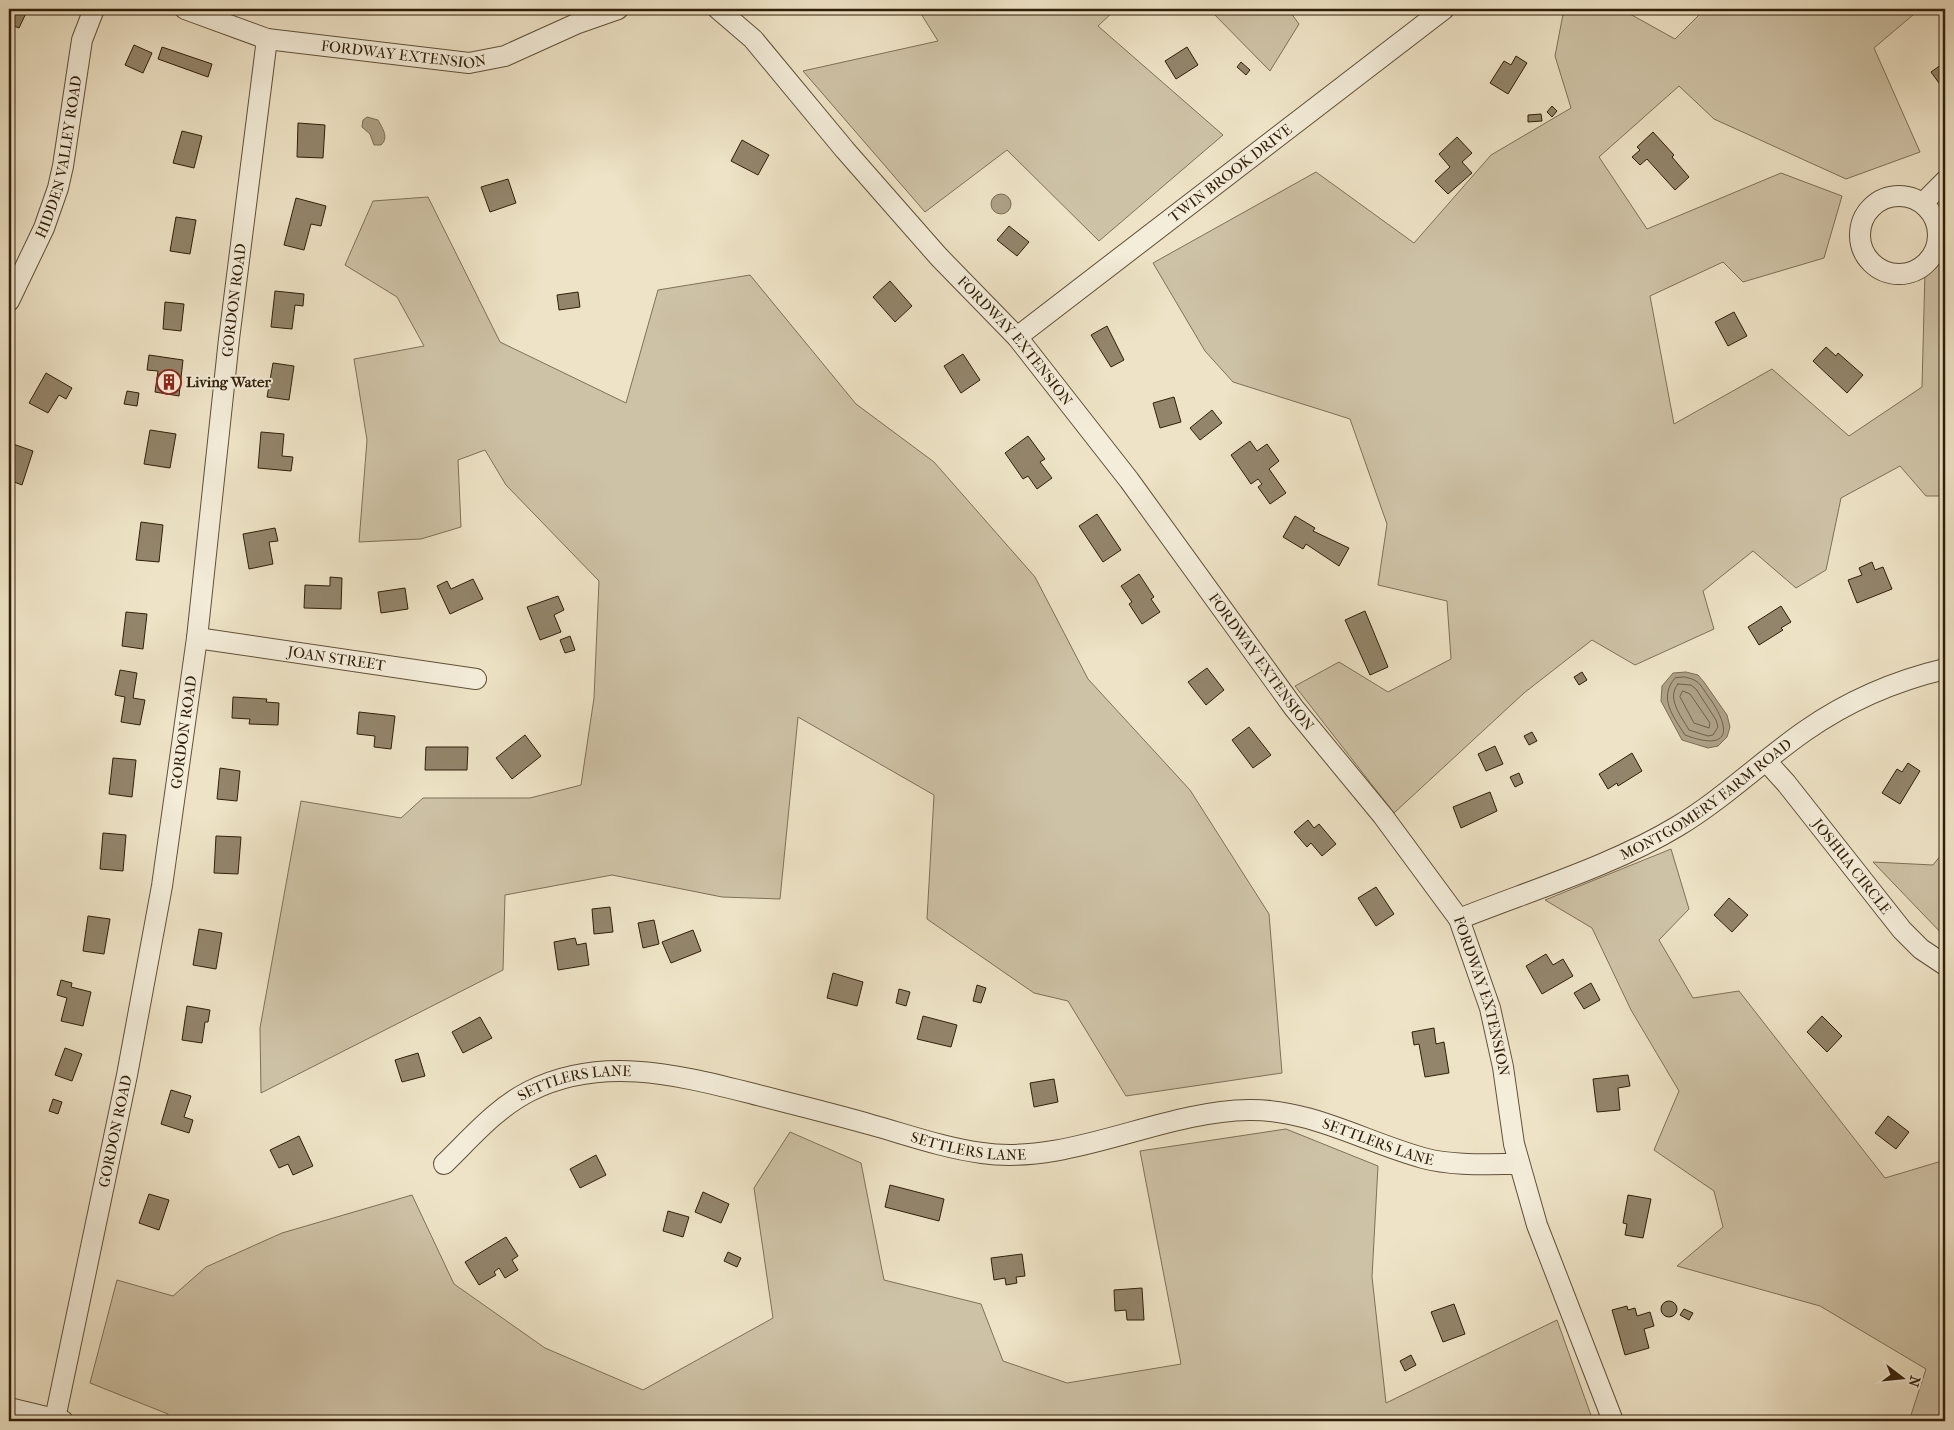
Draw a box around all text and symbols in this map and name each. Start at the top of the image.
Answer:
street label: FORDWAY EXTENSION [320,37,488,73]
street label: HIDDEN VALLEY ROAD [31,74,86,241]
street label: TWIN BROOK DRIVE [1165,120,1295,226]
street label: GORDON ROAD [218,242,250,358]
street label: FORDWAY EXTENSION [954,272,1077,410]
building icon: Living Water [156,369,182,395]
place label: Living Water [186,373,272,391]
street label: FORDWAY EXTENSION [1205,590,1318,735]
street label: JOAN STREET [285,642,387,675]
street label: GORDON ROAD [167,674,201,790]
street label: MONTGOMERY FARM ROAD [1617,735,1795,864]
street label: JOSHUA CIRCLE [1808,814,1895,918]
street label: FORDWAY EXTENSION [1450,914,1513,1078]
street label: SETTLERS LANE [514,1062,631,1105]
street label: GORDON ROAD [95,1073,136,1189]
street label: SETTLERS LANE [1320,1114,1435,1169]
street label: SETTLERS LANE [909,1128,1027,1164]
north arrow [1876,1352,1926,1402]
text: N [1904,1374,1924,1389]

